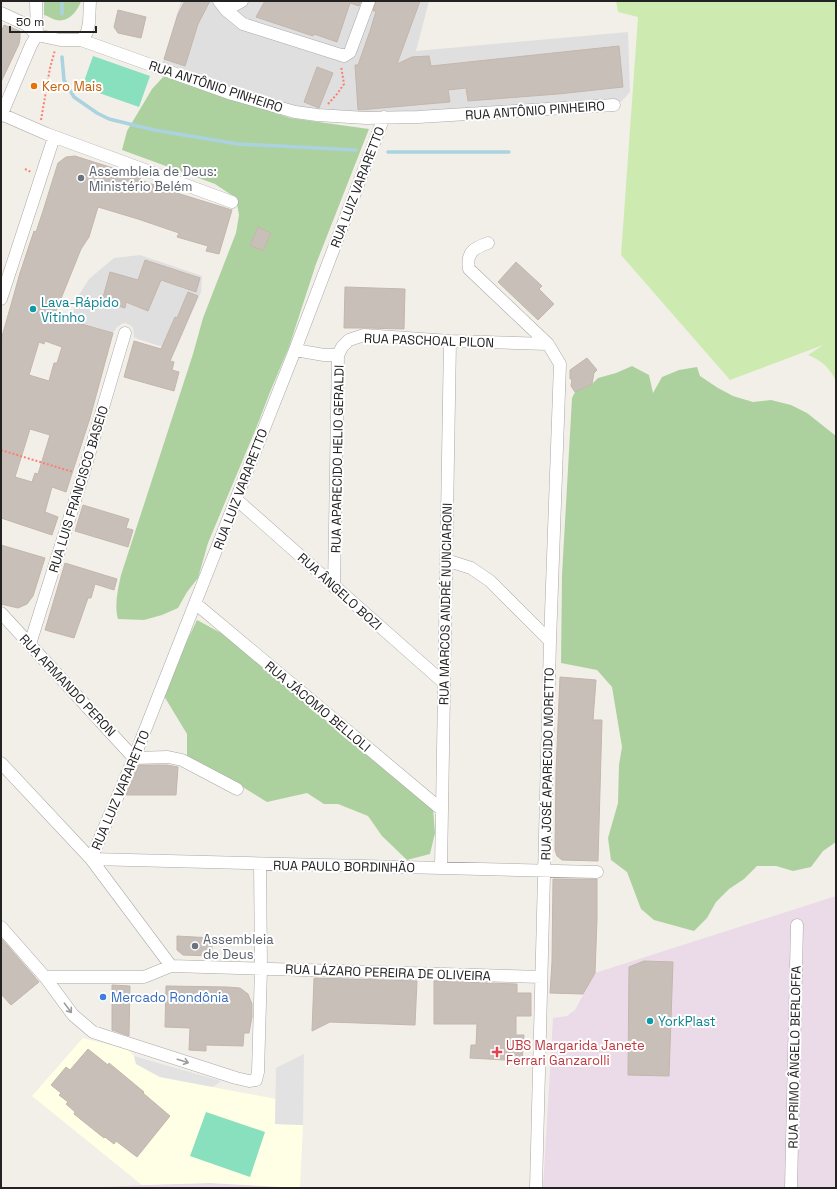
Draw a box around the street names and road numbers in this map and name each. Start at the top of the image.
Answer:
street label: RUA ANTÔNIO PINHEIRO [147,57,285,116]
street label: RUA ANTÔNIO PINHEIRO [465,97,605,124]
street label: RUA LUIZ VARARETTO [327,124,388,250]
street label: RUA PASCHOAL PILON [364,330,494,351]
street label: RUA APARECIDO HELIO GERALDI [327,365,348,553]
street label: RUA LUIS FRANCISCO BASEIO [45,404,112,575]
street label: RUA LUIZ VARARETTO [210,426,271,552]
street label: RUA MARCOS ANDRÉ NUNCIARONI [435,503,456,705]
street label: RUA ÂNGELO BOZI [294,549,385,634]
street label: RUA ARMANDO PERON [16,631,119,740]
street label: RUA JÁCOMO BELLOLI [261,657,374,756]
street label: RUA JOSÉ APARECIDO MORETTO [537,667,558,861]
street label: RUA LUIZ VARARETTO [88,728,153,853]
street label: RUA PAULO BORDINHÃO [273,857,415,876]
street label: RUA LÁZARO PEREIRA DE OLIVEIRA [285,960,491,985]
street label: RUA PRIMO ÂNGELO BERLOFFA [784,965,805,1149]

